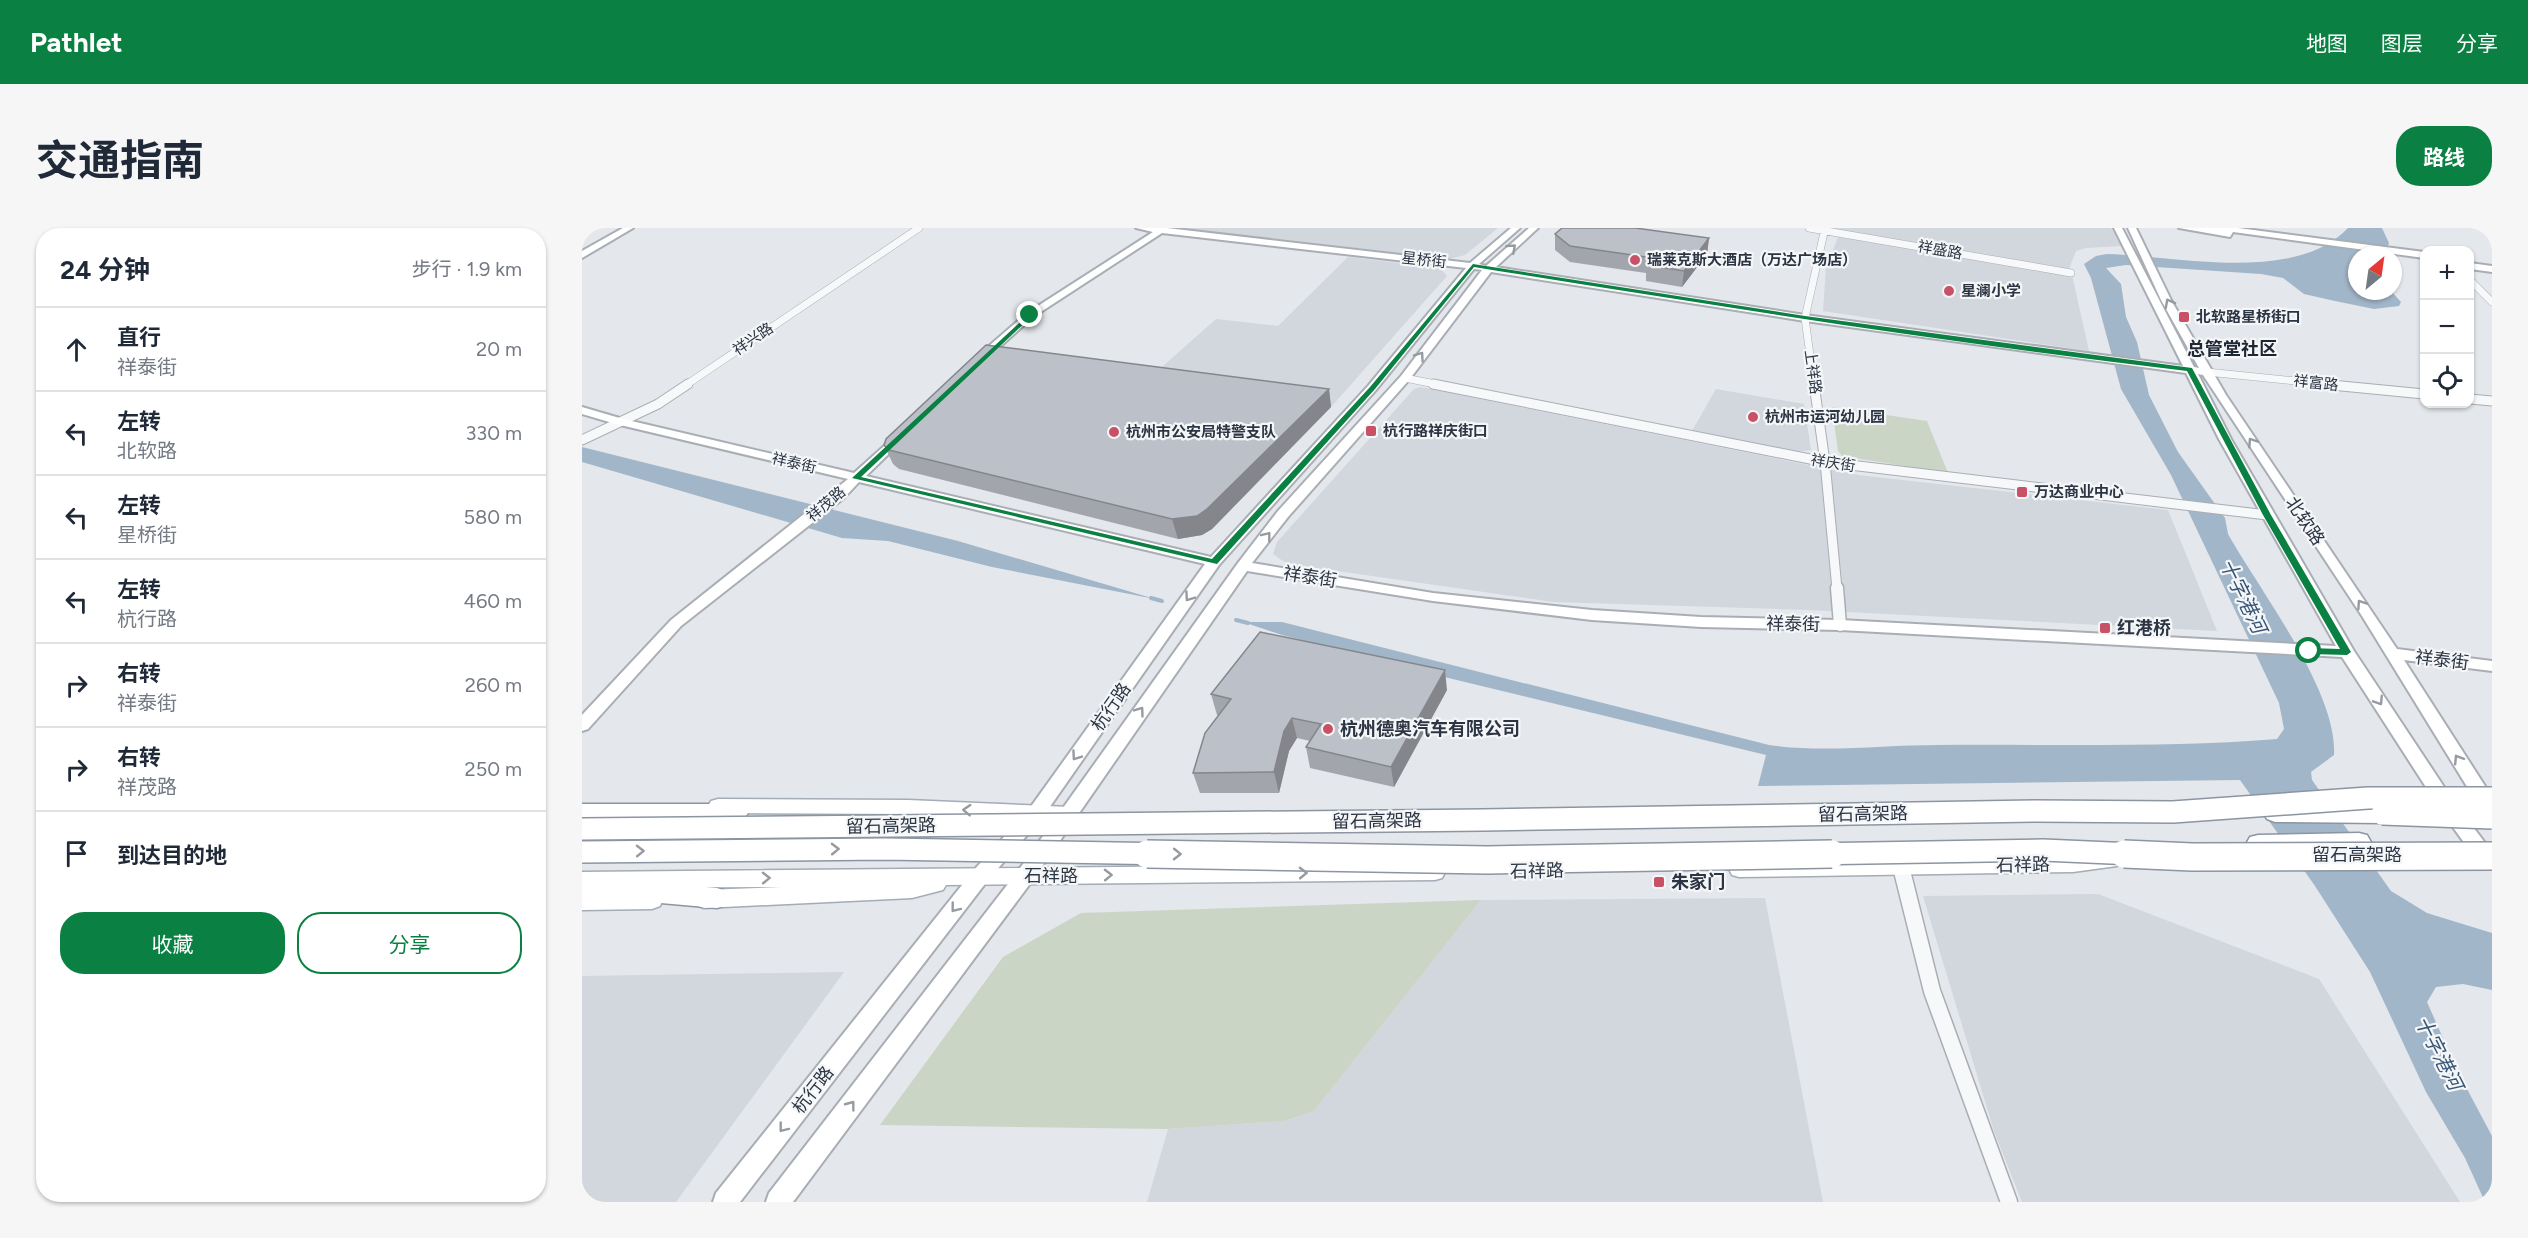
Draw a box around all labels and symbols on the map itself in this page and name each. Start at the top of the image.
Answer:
street label: 祥盛路 [1916,237,1964,263]
one-way arrow [1505,244,1515,255]
north arrow [2348,246,2402,300]
street label: 星桥街 [1401,249,1447,271]
place label: 瑞莱克斯大酒店（万达广场店） [1647,251,1857,269]
marker: 瑞莱克斯大酒店（万达广场店） [1628,253,1642,267]
place label: 星澜小学 [1961,282,2021,300]
marker: 星澜小学 [1942,284,1956,298]
one-way arrow [2165,299,2176,310]
route end [1016,301,1042,327]
place label: 北软路星桥街口 [2196,308,2301,326]
marker: 北软路星桥街口 [2177,310,2191,324]
street label: 祥兴路 [729,319,777,359]
district label: 总管堂社区 [2187,338,2277,360]
street label: 上祥路 [1801,348,1825,396]
one-way arrow [1413,351,1424,362]
street label: 祥富路 [2293,372,2339,394]
place label: 杭州市运河幼儿园 [1765,408,1885,426]
marker: 杭州市运河幼儿园 [1746,410,1760,424]
place label: 杭行路祥庆街口 [1383,422,1488,440]
place label: 杭州市公安局特警支队 [1126,423,1276,441]
marker: 杭行路祥庆街口 [1364,424,1378,438]
marker: 杭州市公安局特警支队 [1107,425,1121,439]
one-way arrow [2248,438,2259,449]
street label: 祥泰街 [770,449,818,477]
street label: 祥庆街 [1809,451,1857,475]
street label: 祥茂路 [803,483,849,525]
place label: 万达商业中心 [2034,483,2124,501]
marker: 万达商业中心 [2015,485,2029,499]
street label: 北软路 [2281,492,2329,550]
one-way arrow [1259,531,1270,542]
water label: 十字港河 [2215,555,2273,641]
street label: 祥泰街 [1282,562,1338,592]
one-way arrow [1185,590,1196,601]
one-way arrow [2357,600,2368,611]
street label: 祥泰街 [1766,613,1820,635]
place label: 红港桥 [2117,617,2171,639]
marker: 红港桥 [2098,621,2112,635]
route start [2295,637,2321,663]
street label: 祥泰街 [2414,646,2470,674]
street label: 杭行路 [1087,679,1135,735]
one-way arrow [2372,694,2383,705]
one-way arrow [1133,706,1144,717]
place label: 杭州德奥汽车有限公司 [1340,718,1520,740]
marker: 杭州德奥汽车有限公司 [1321,722,1335,736]
one-way arrow [1072,750,1083,761]
one-way arrow [2454,755,2466,765]
street label: 留石高架路 [1818,802,1908,826]
one-way arrow [962,804,971,816]
street label: 留石高架路 [1332,809,1422,833]
street label: 留石高架路 [846,814,936,838]
one-way arrow [831,843,840,856]
street label: 留石高架路 [2312,844,2402,866]
one-way arrow [636,845,645,858]
one-way arrow [1173,848,1182,860]
street label: 石祥路 [1996,854,2050,876]
street label: 石祥路 [1510,860,1564,882]
street label: 石祥路 [1024,865,1078,887]
one-way arrow [1299,867,1308,879]
one-way arrow [1104,869,1113,881]
place label: 朱家门 [1671,871,1725,893]
one-way arrow [762,872,771,884]
marker: 朱家门 [1652,875,1666,889]
one-way arrow [951,902,962,913]
water label: 十字港河 [2410,1012,2470,1098]
street label: 杭行路 [788,1062,838,1118]
one-way arrow [844,1101,855,1112]
one-way arrow [779,1121,790,1132]

